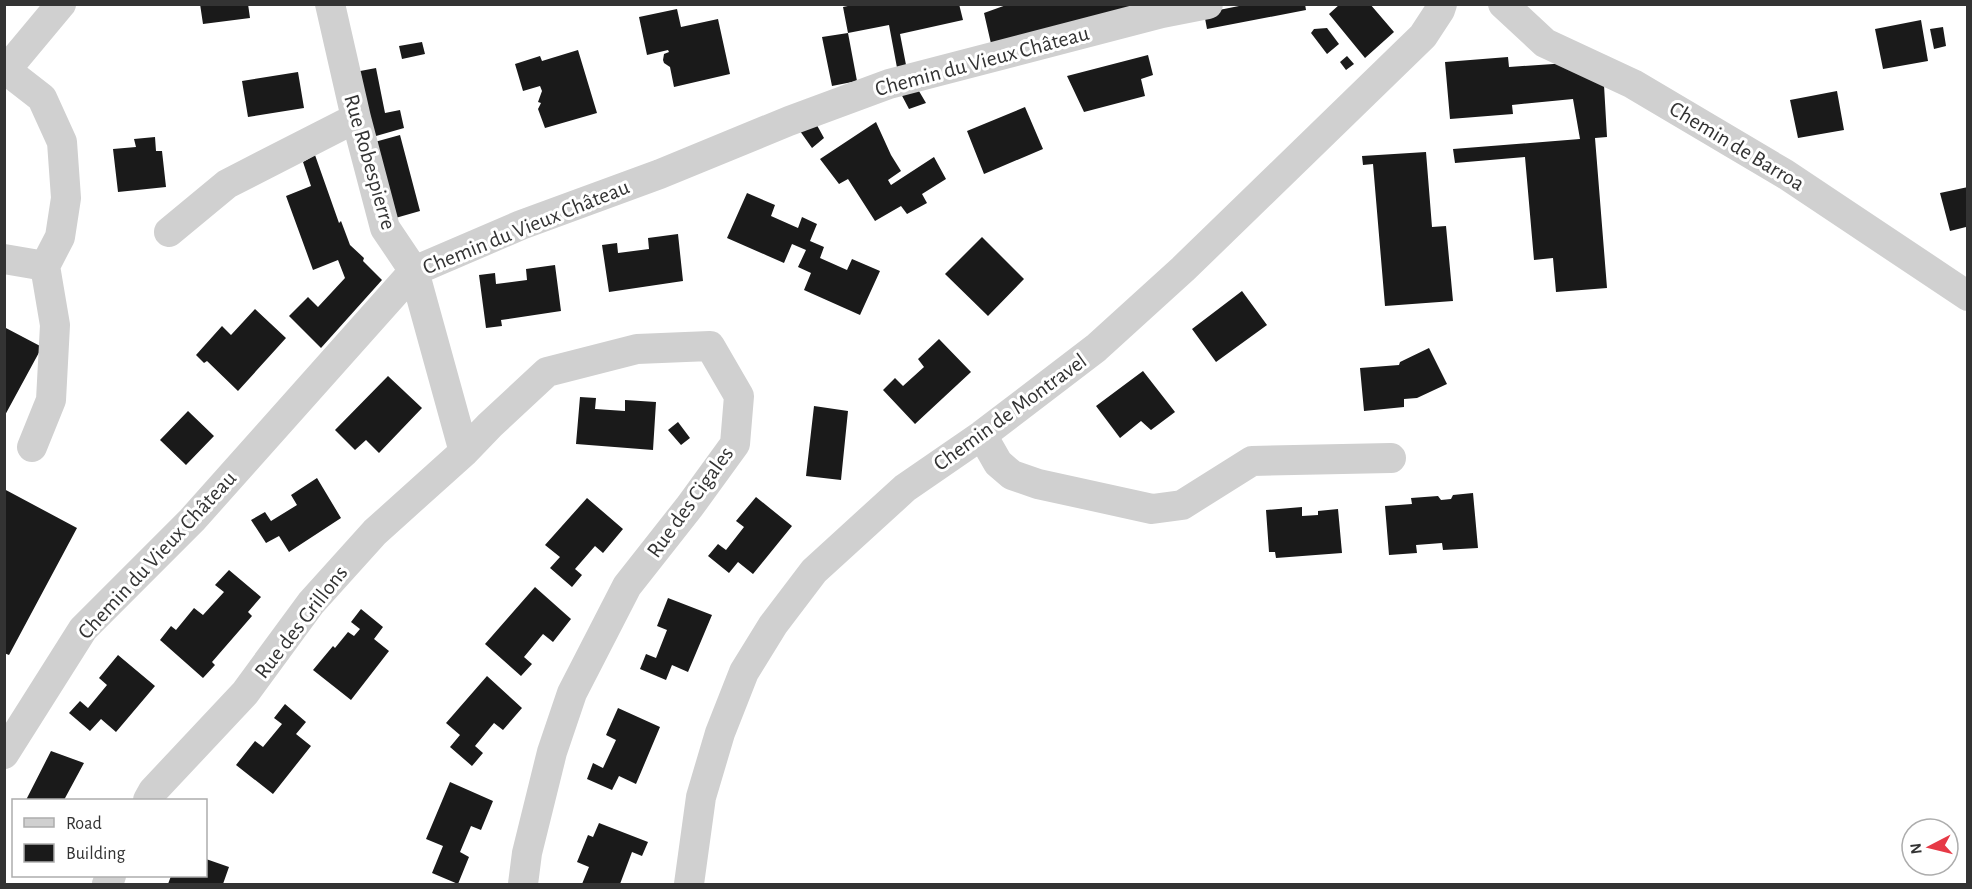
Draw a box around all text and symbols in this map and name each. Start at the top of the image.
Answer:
street label: Chemin du Vieux Château [873,22,1091,100]
street label: Rue Robespierre [340,92,400,232]
street label: Chemin de Barroa [1666,97,1808,195]
street label: Chemin du Vieux Château [420,175,632,279]
street label: Chemin de Montravel [929,349,1091,475]
street label: Rue des Cigales [643,442,737,562]
street label: Chemin du Vieux Château [74,467,240,643]
street label: Rue des Grillons [250,562,352,682]
legend [12,799,207,877]
text: Road [66,815,102,833]
north arrow [1900,817,1960,877]
text: N [1907,842,1925,855]
text: Building [66,845,126,863]

